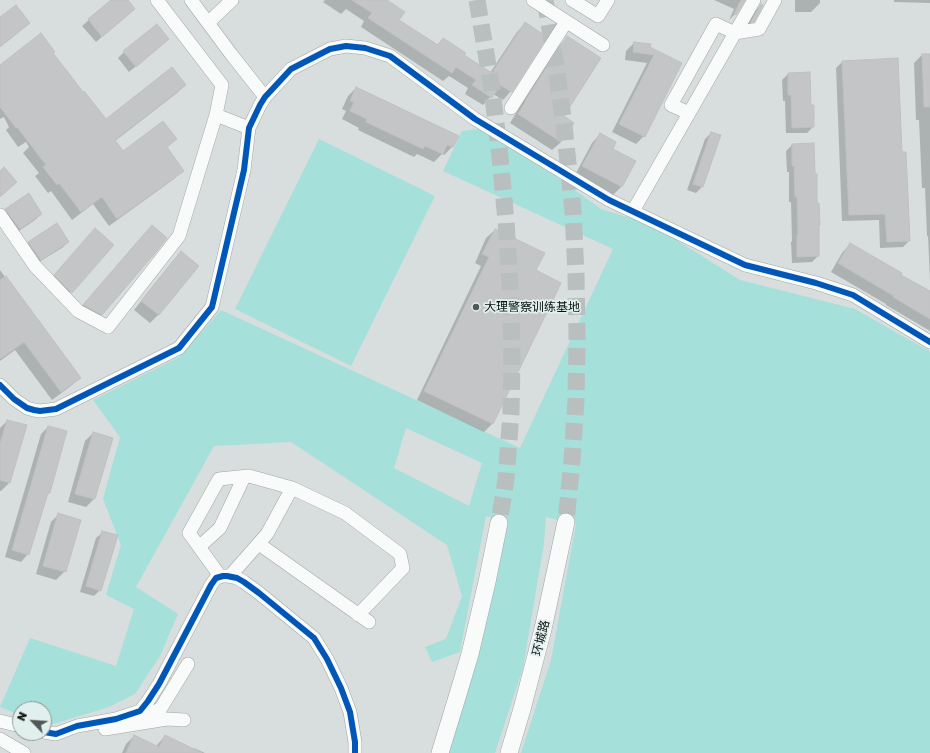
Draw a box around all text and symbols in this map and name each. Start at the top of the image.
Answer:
place label: 大理警察训练基地 [484,300,580,314]
marker: 大理警察训练基地 [471,302,481,312]
street label: 环城路 [530,619,552,657]
north arrow [12,701,52,741]
text: N [14,710,29,723]

